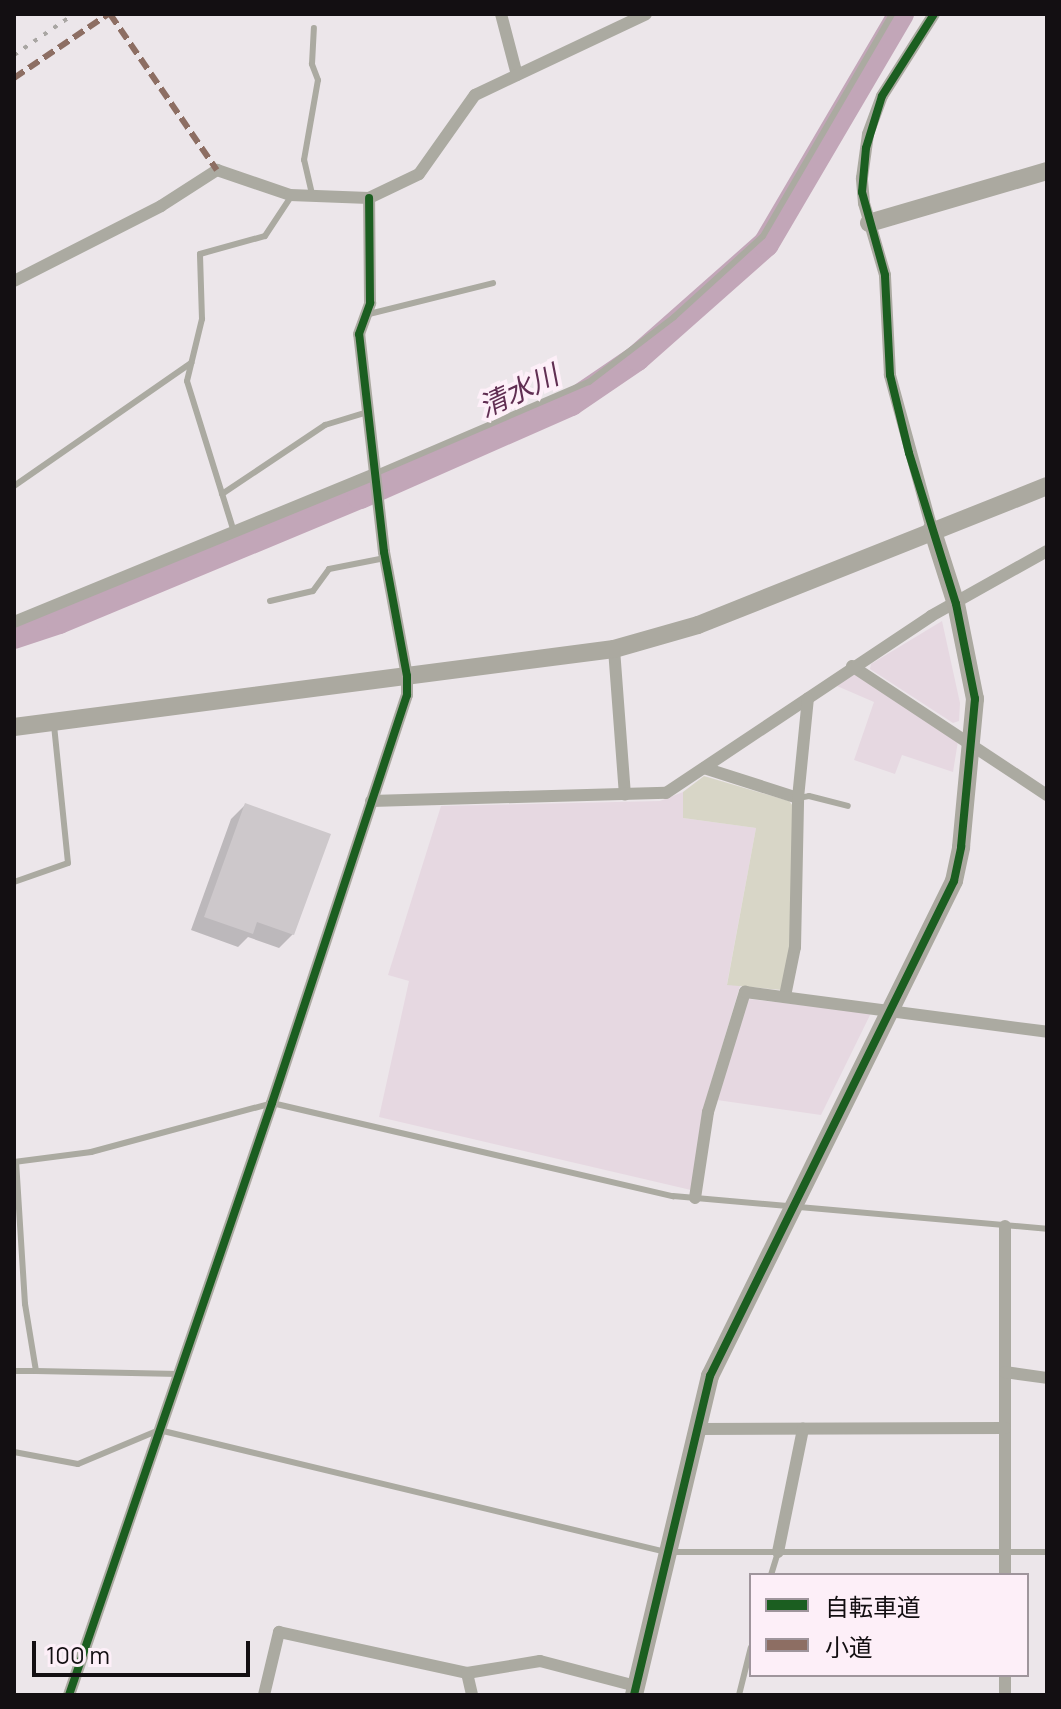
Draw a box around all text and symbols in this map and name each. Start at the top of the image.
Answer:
water label: 清水川 [473,357,563,423]
legend [749,1573,1029,1677]
text: 自転車道 [825,1590,921,1623]
scale bar [36,1625,254,1675]
text: 小道 [825,1630,873,1663]
text: 100 m [46,1638,110,1671]

